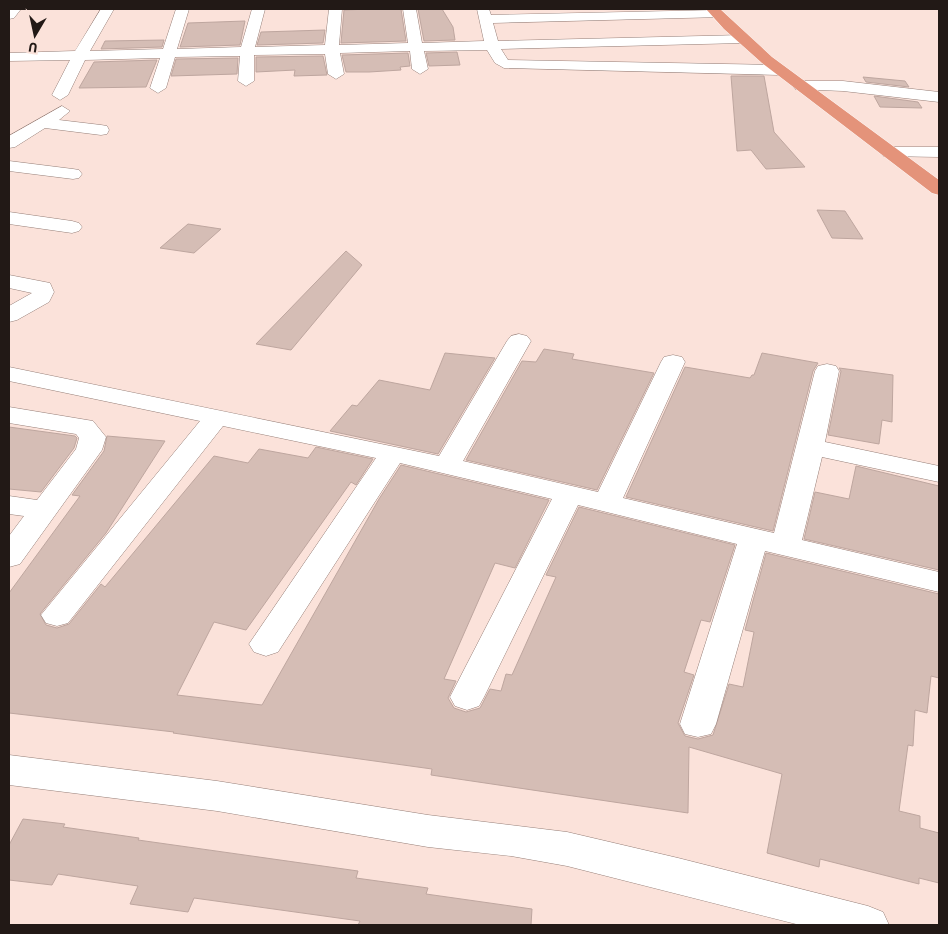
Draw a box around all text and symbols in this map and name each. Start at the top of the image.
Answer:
north arrow [10,10,60,60]
text: U [27,36,39,57]

